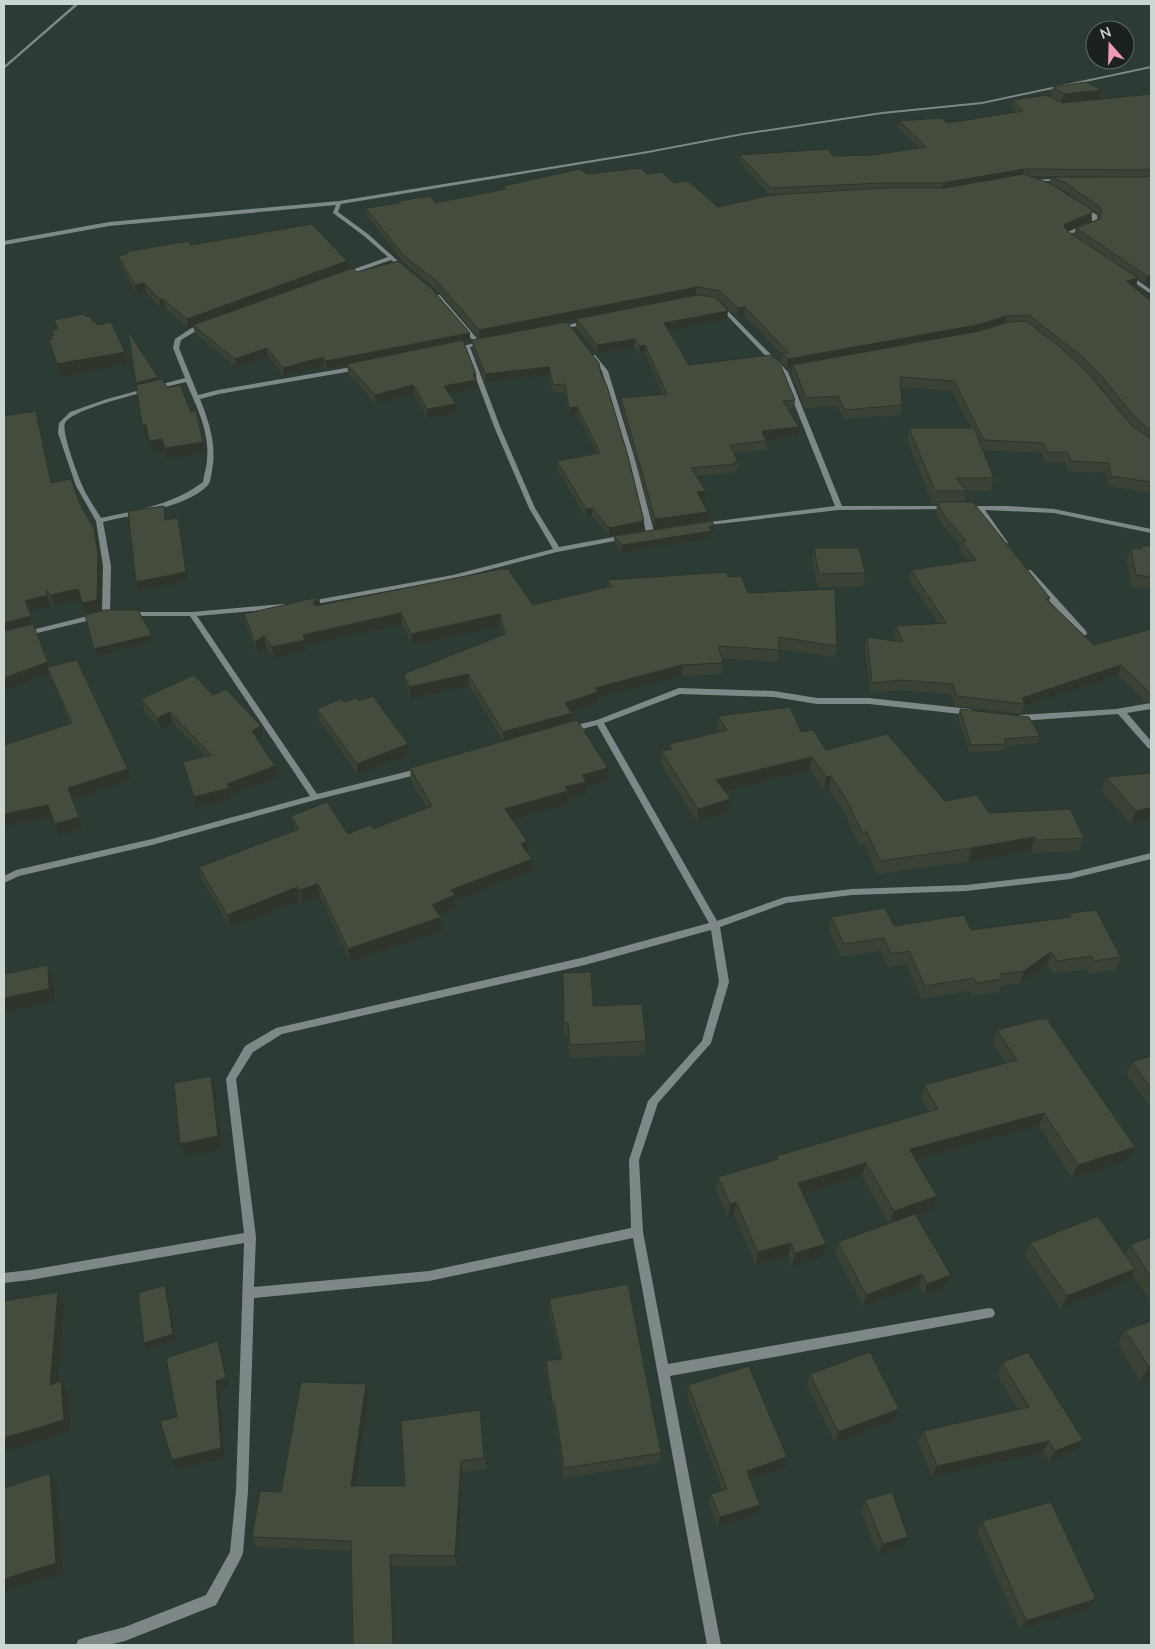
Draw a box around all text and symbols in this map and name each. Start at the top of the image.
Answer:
north arrow [1085,20,1135,70]
text: N [1098,23,1114,43]

